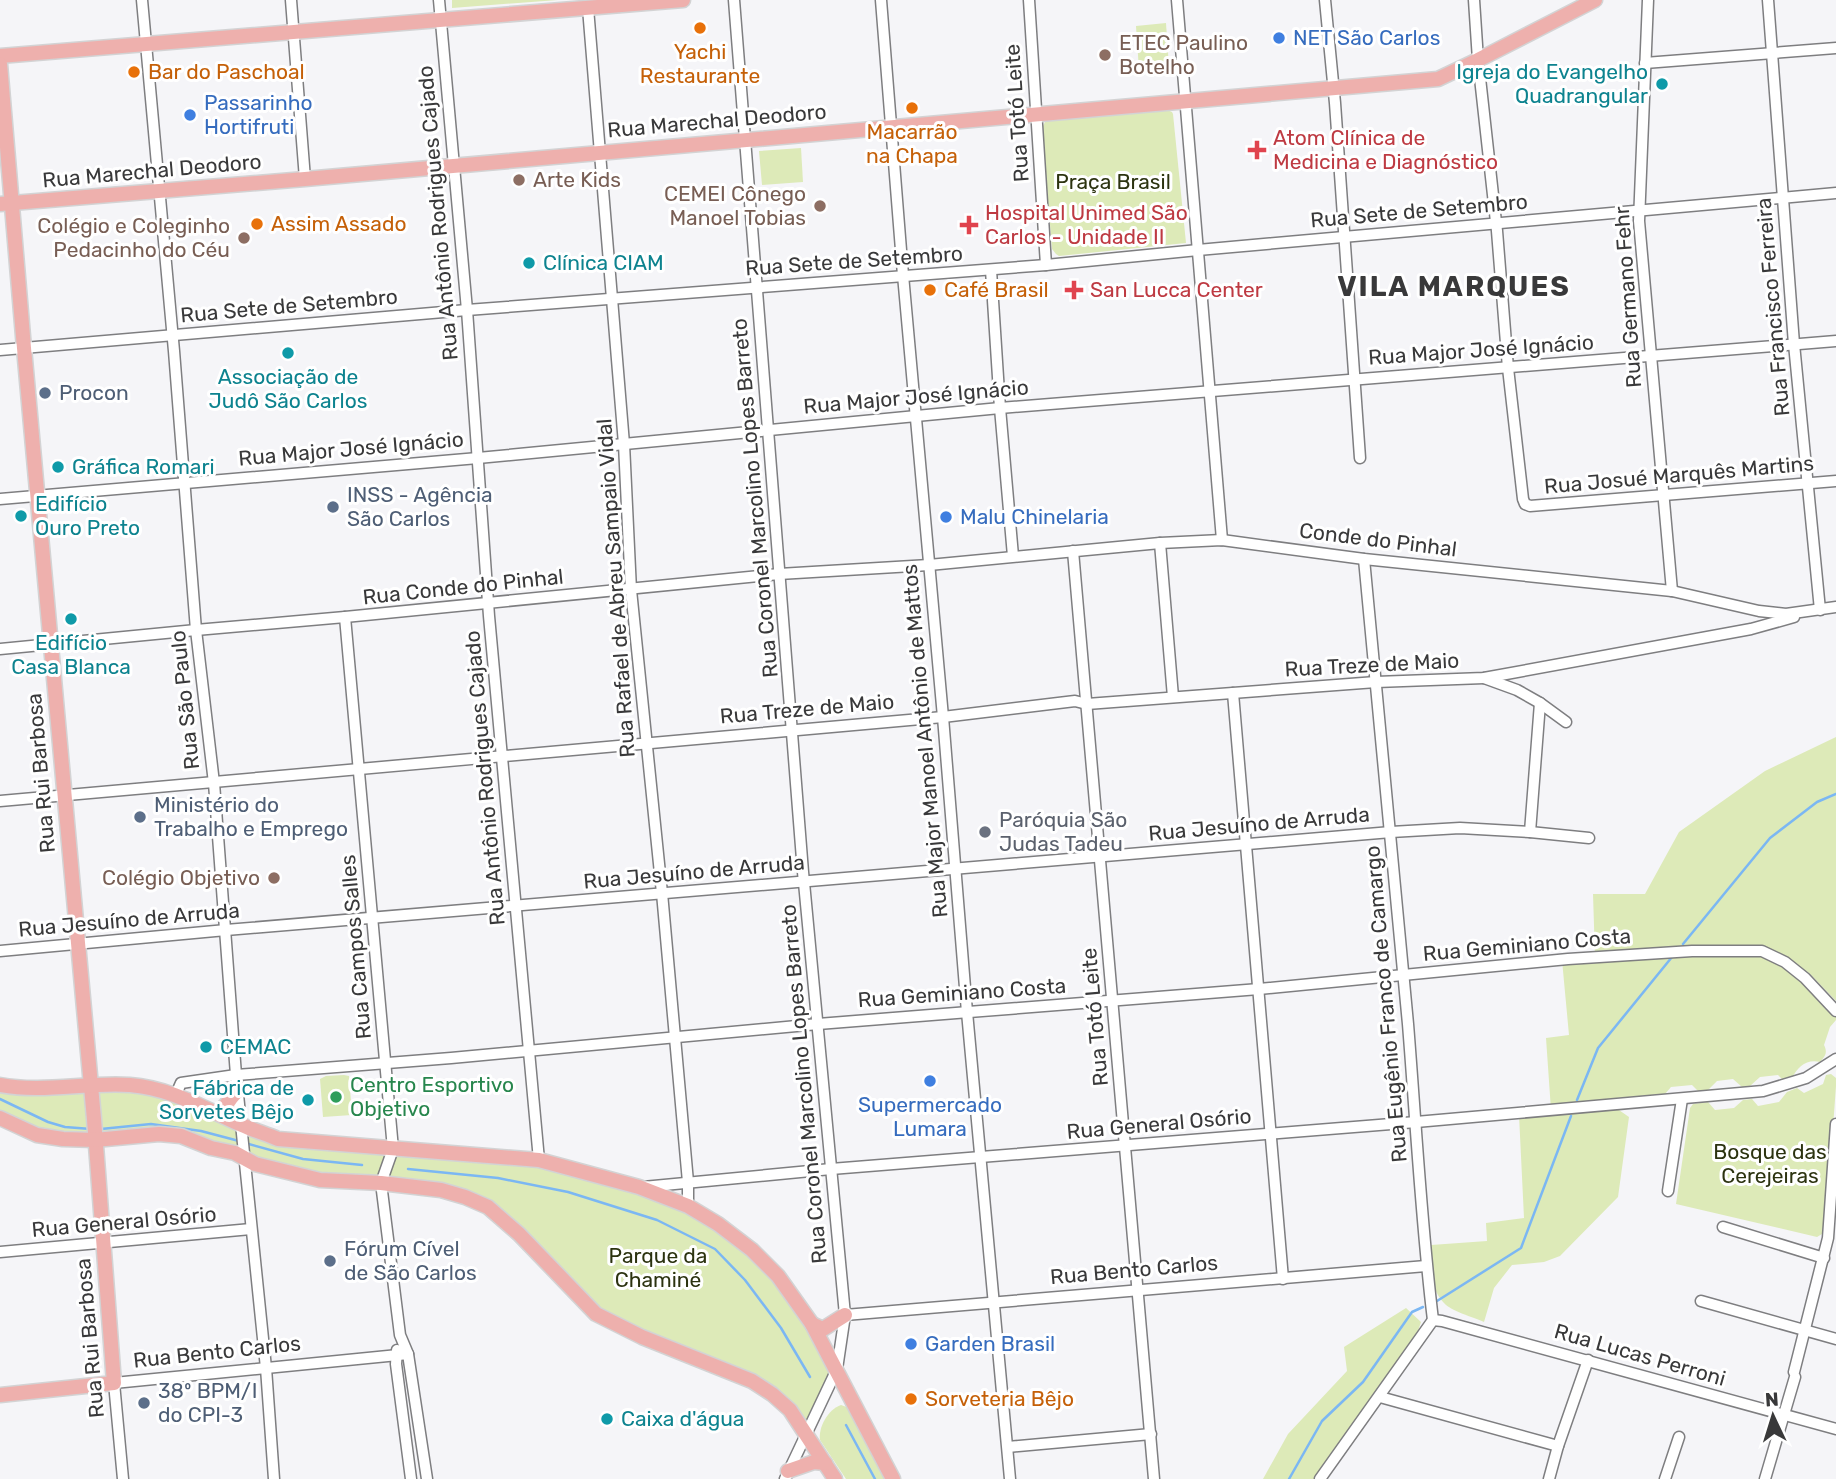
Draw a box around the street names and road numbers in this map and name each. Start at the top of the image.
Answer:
street label: Rua Totó Leite [999,43,1034,183]
street label: Rua Antônio Rodrigues Cajado [412,65,463,361]
street label: Rua Marechal Deodoro [606,98,828,143]
street label: Rua Marechal Deodoro [41,148,263,193]
street label: Rua Sete de Setembro [1309,189,1529,232]
street label: Rua Francisco Ferreira [1750,197,1795,417]
street label: Rua Germano Fehr [1609,205,1646,389]
street label: Rua Sete de Setembro [744,240,964,281]
street label: Rua Sete de Setembro [179,284,399,327]
street label: Rua Coronel Marcolino Lopes Barreto [726,317,783,679]
street label: Rua Major José Ignácio [1367,329,1595,370]
street label: Rua Major José Ignácio [802,374,1030,419]
street label: Rua Rafael de Abreu Sampaio Vidal [591,418,640,758]
street label: Rua Major José Ignácio [237,426,465,471]
street label: Rua Josué Marquês Martins [1543,450,1815,499]
street label: Conde do Pinhal [1298,517,1458,562]
street label: Rua Major Manoel Antônio de Mattos [897,563,952,919]
street label: Rua Conde do Pinhal [361,564,565,609]
street label: Rua São Paulo [165,629,204,771]
street label: Rua Antônio Rodrigues Cajado [459,630,510,926]
street label: Rua Treze de Maio [1284,647,1460,682]
street label: Rua Treze de Maio [719,688,895,729]
street label: Rua Rui Barbosa [21,692,60,854]
street label: Rua Jesuíno de Arruda [1147,801,1371,846]
street label: Rua Eugênio Franco de Camargo [1359,844,1412,1164]
street label: Rua Jesuíno de Arruda [582,849,806,894]
street label: Rua Campos Salles [335,854,376,1040]
street label: Rua Jesuíno de Arruda [17,897,241,942]
street label: Rua Coronel Marcolino Lopes Barreto [775,903,832,1265]
street label: Rua Geminiano Costa [1422,923,1632,966]
street label: Rua Totó Leite [1076,947,1113,1087]
street label: Rua Geminiano Costa [857,973,1067,1012]
street label: Rua General Osório [1066,1103,1252,1144]
street label: Rua General Osório [31,1201,217,1242]
street label: Rua Bento Carlos [1049,1250,1219,1289]
street label: Rua Rui Barbosa [70,1257,109,1419]
street label: Rua Lucas Perroni [1552,1318,1729,1391]
street label: Rua Bento Carlos [132,1330,302,1373]

